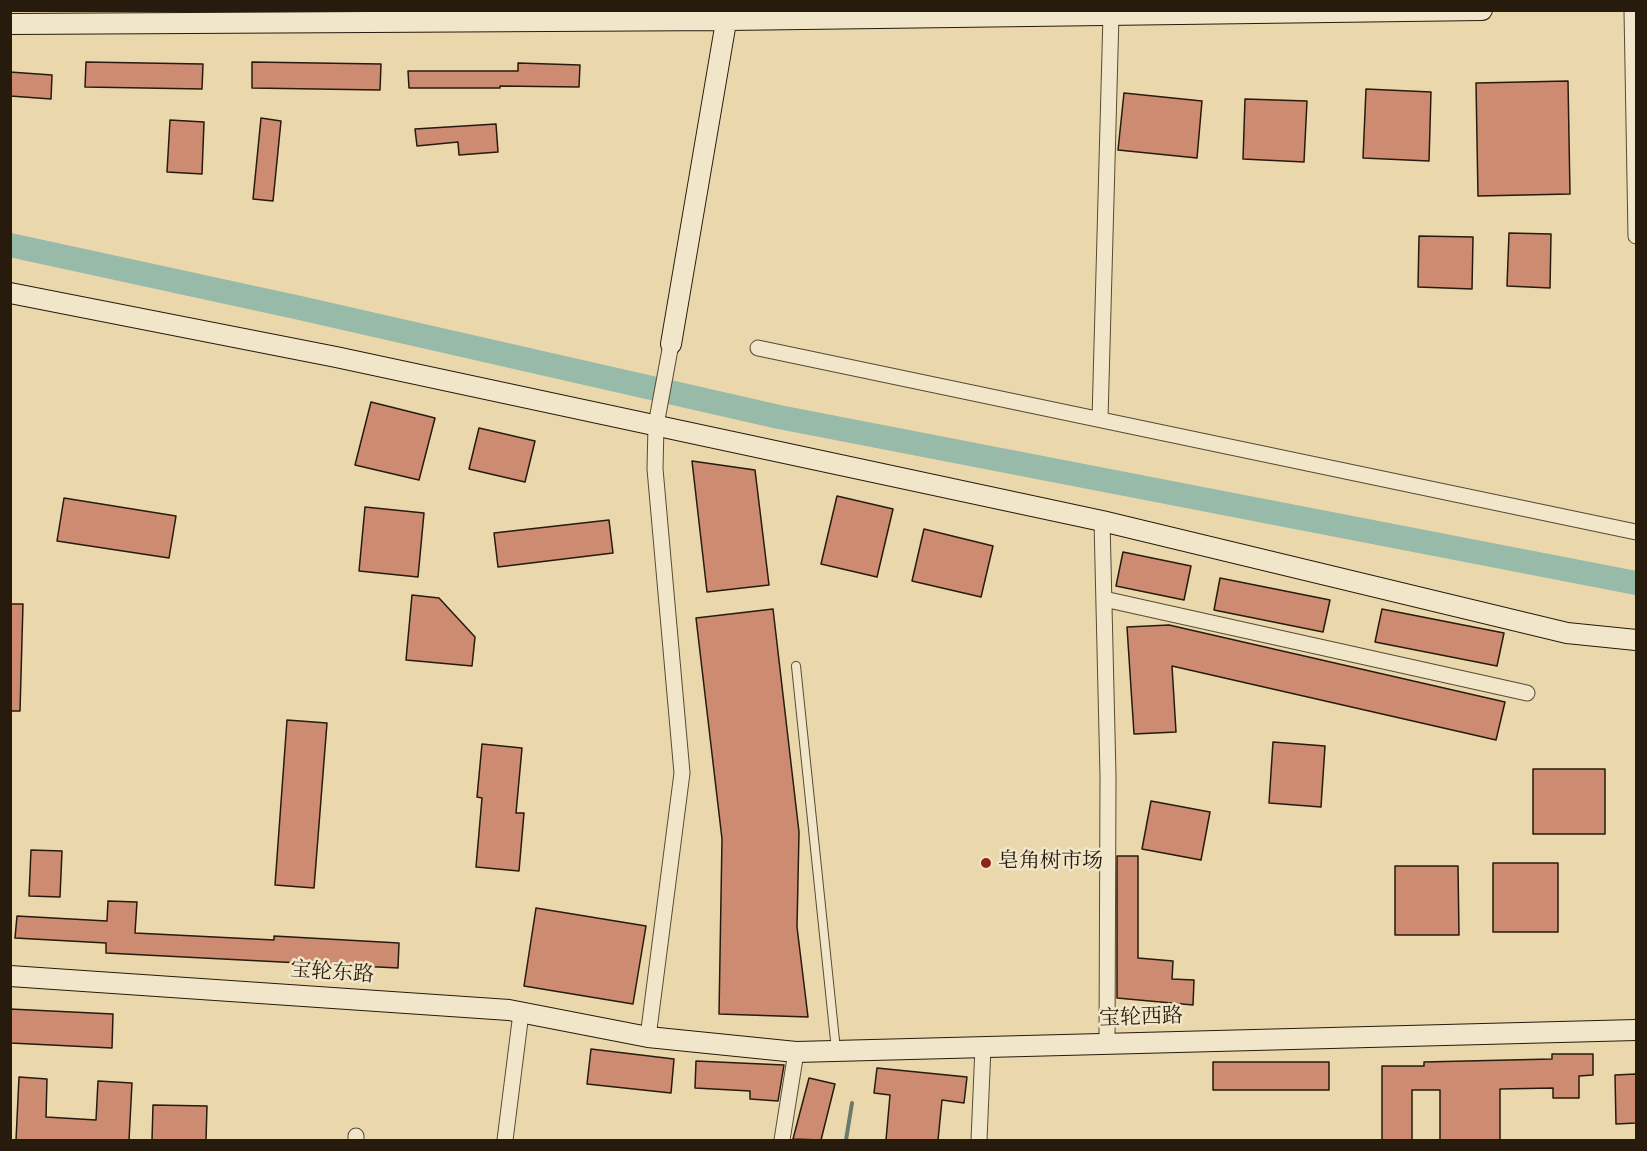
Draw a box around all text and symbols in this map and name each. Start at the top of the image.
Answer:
place label: 皂角树市场 [998,850,1103,876]
marker: 皂角树市场 [979,856,993,870]
street label: 宝轮东路 [289,959,375,989]
street label: 宝轮西路 [1099,1005,1183,1033]

